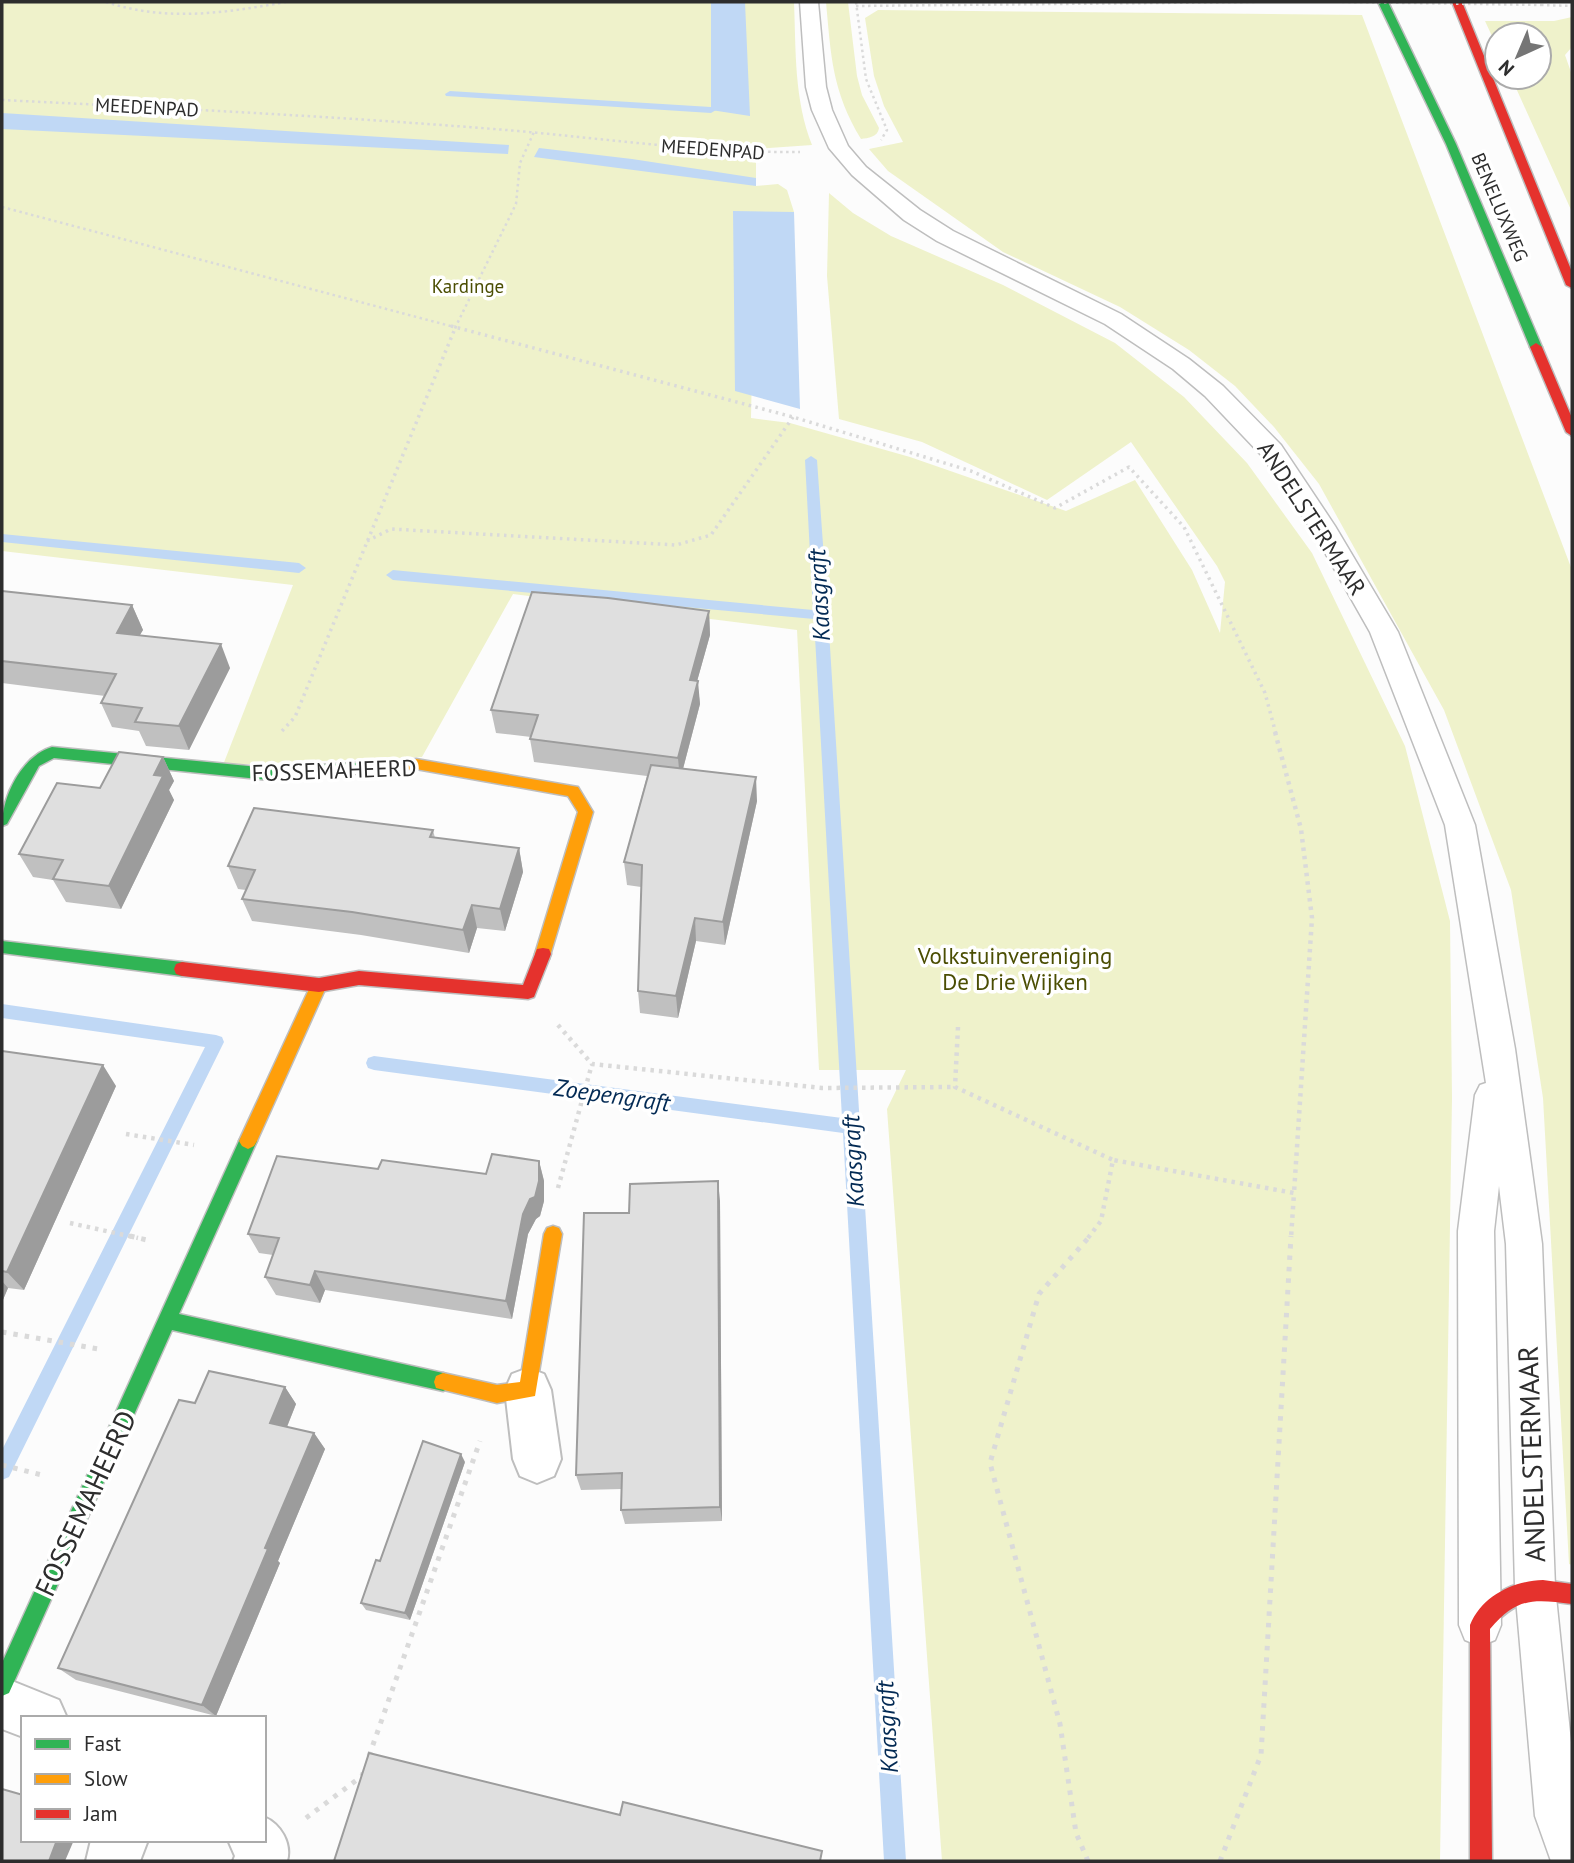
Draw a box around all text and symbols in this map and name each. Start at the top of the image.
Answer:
north arrow [1483,21,1553,91]
text: N [1493,55,1519,81]
street label: MEEDENPAD [95,92,199,122]
street label: MEEDENPAD [660,133,766,165]
street label: BENELUXWEG [1466,149,1534,265]
park label: Kardinge [432,274,504,298]
street label: ANDELSTERMAAR [1251,435,1373,601]
water label: Kaasgraft [801,547,837,642]
street label: FOSSEMAHEERD [251,753,417,787]
park label: Volkstuinvereniging De Drie Wijken [917,941,1112,996]
water label: Zoepengraft [551,1071,674,1119]
water label: Kaasgraft [835,1113,871,1208]
street label: ANDELSTERMAAR [1509,1345,1553,1563]
street label: FOSSEMAHEERD [26,1404,144,1602]
water label: Kaasgraft [869,1679,905,1774]
legend [21,1716,266,1842]
text: Fast [84,1730,121,1757]
text: Slow [84,1765,128,1792]
text: Jam [83,1800,118,1827]

